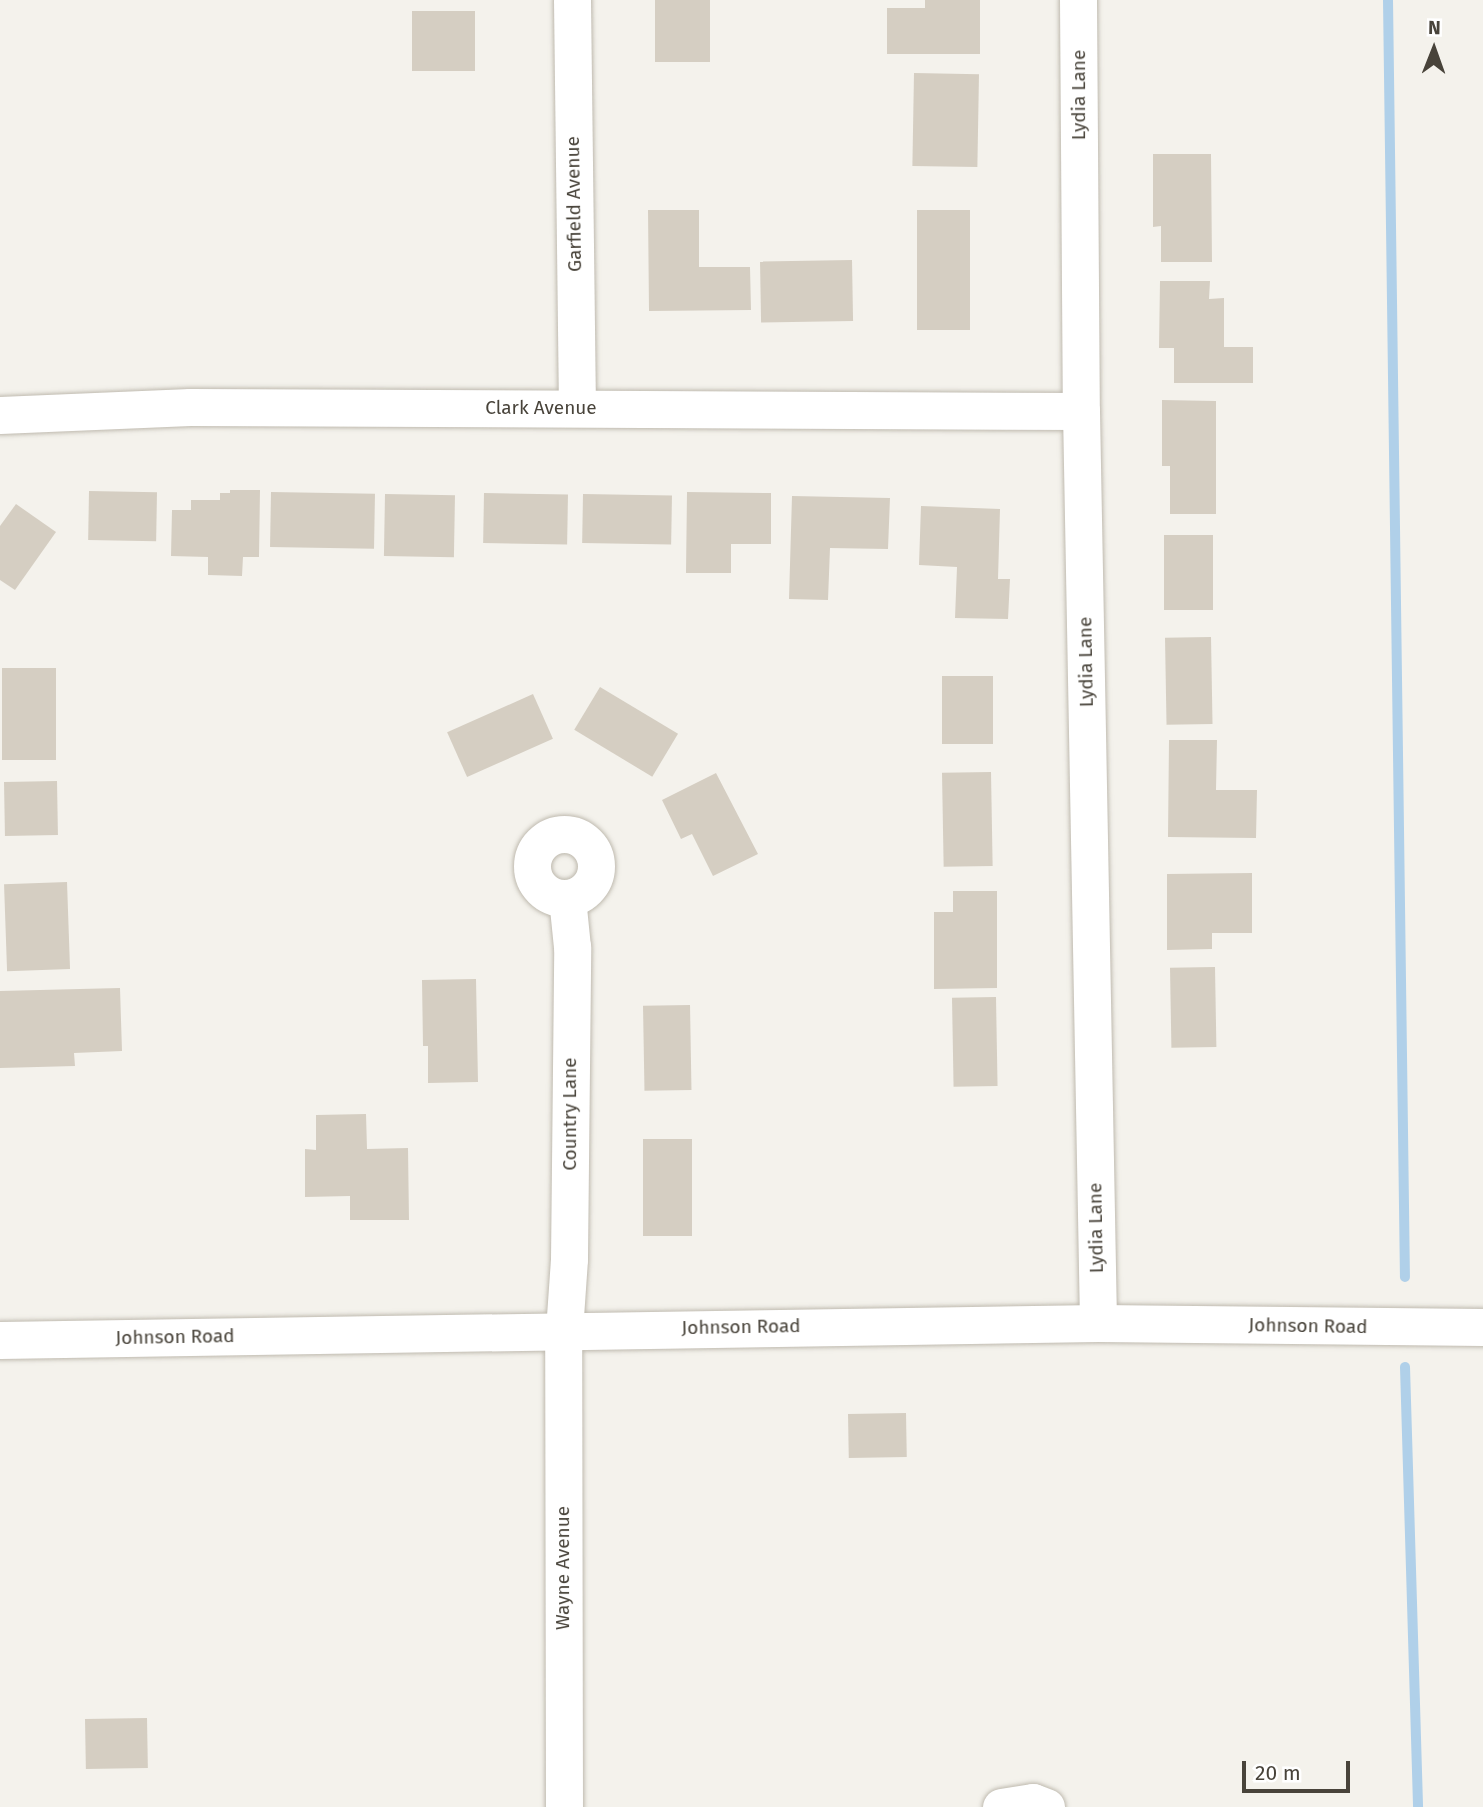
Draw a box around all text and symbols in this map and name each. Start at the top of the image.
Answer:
north arrow [1399,14,1469,84]
text: N [1428,16,1441,39]
street label: Lydia Lane [1068,50,1090,140]
street label: Garfield Avenue [561,136,587,272]
street label: Clark Avenue [485,397,597,419]
street label: Lydia Lane [1074,617,1098,707]
street label: Country Lane [559,1057,581,1171]
street label: Lydia Lane [1084,1183,1108,1273]
street label: Johnson Road [1248,1314,1368,1338]
street label: Johnson Road [681,1315,801,1339]
street label: Johnson Road [115,1325,235,1349]
street label: Wayne Avenue [552,1506,574,1630]
scale bar [1245,1748,1354,1792]
text: 20 m [1255,1760,1301,1786]

